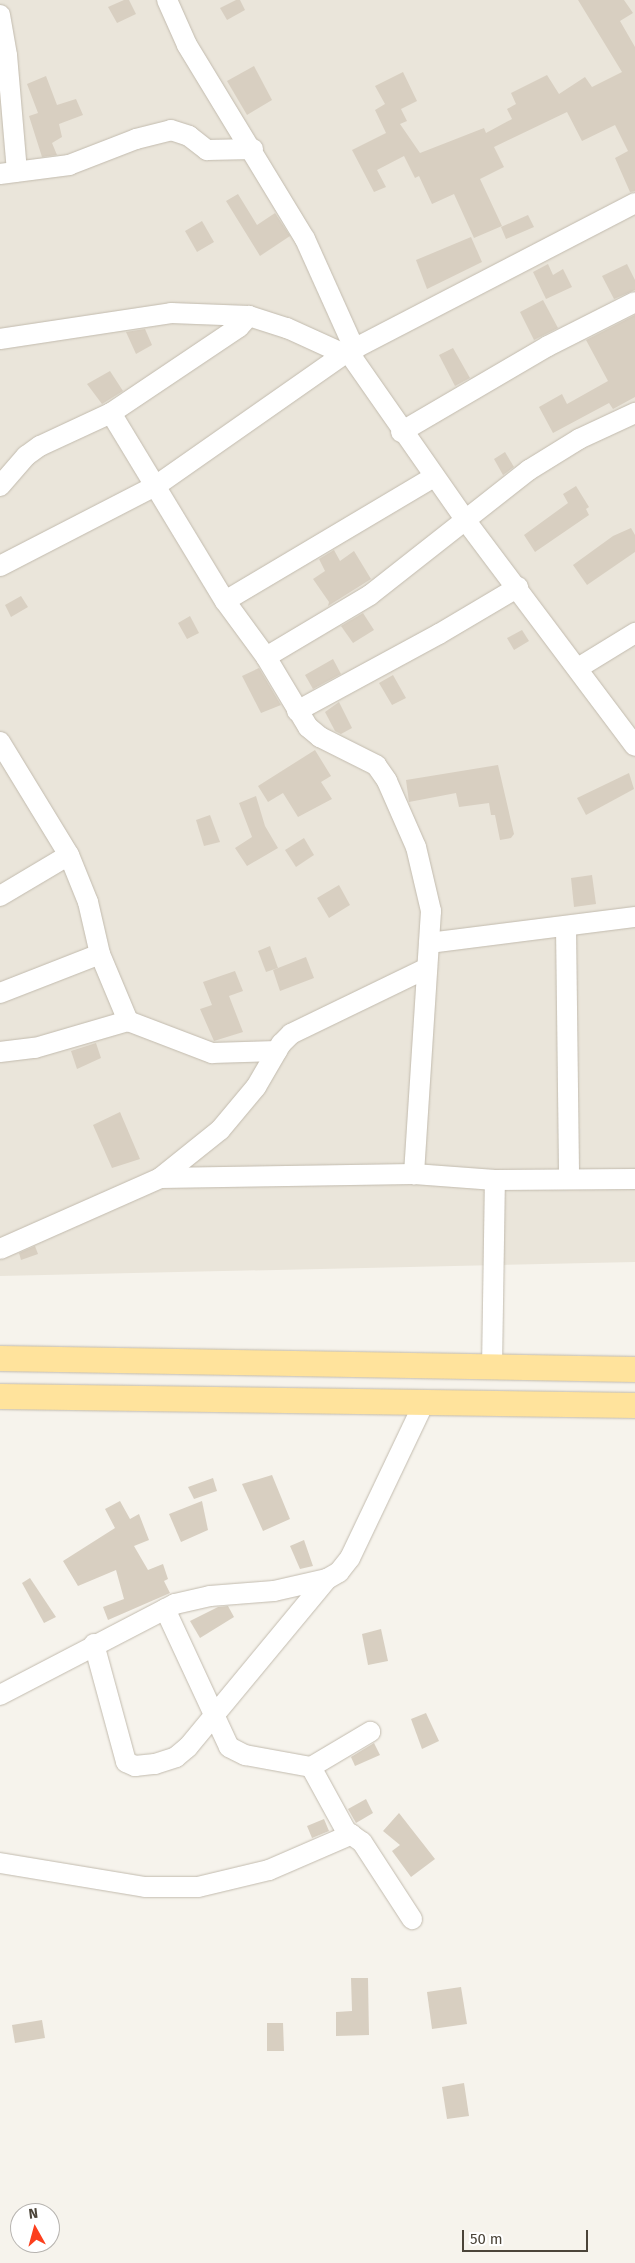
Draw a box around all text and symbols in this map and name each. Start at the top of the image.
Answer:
north arrow [10,2203,60,2253]
text: N [28,2205,39,2223]
scale bar [465,2220,591,2252]
text: 50 m [470,2230,503,2248]

